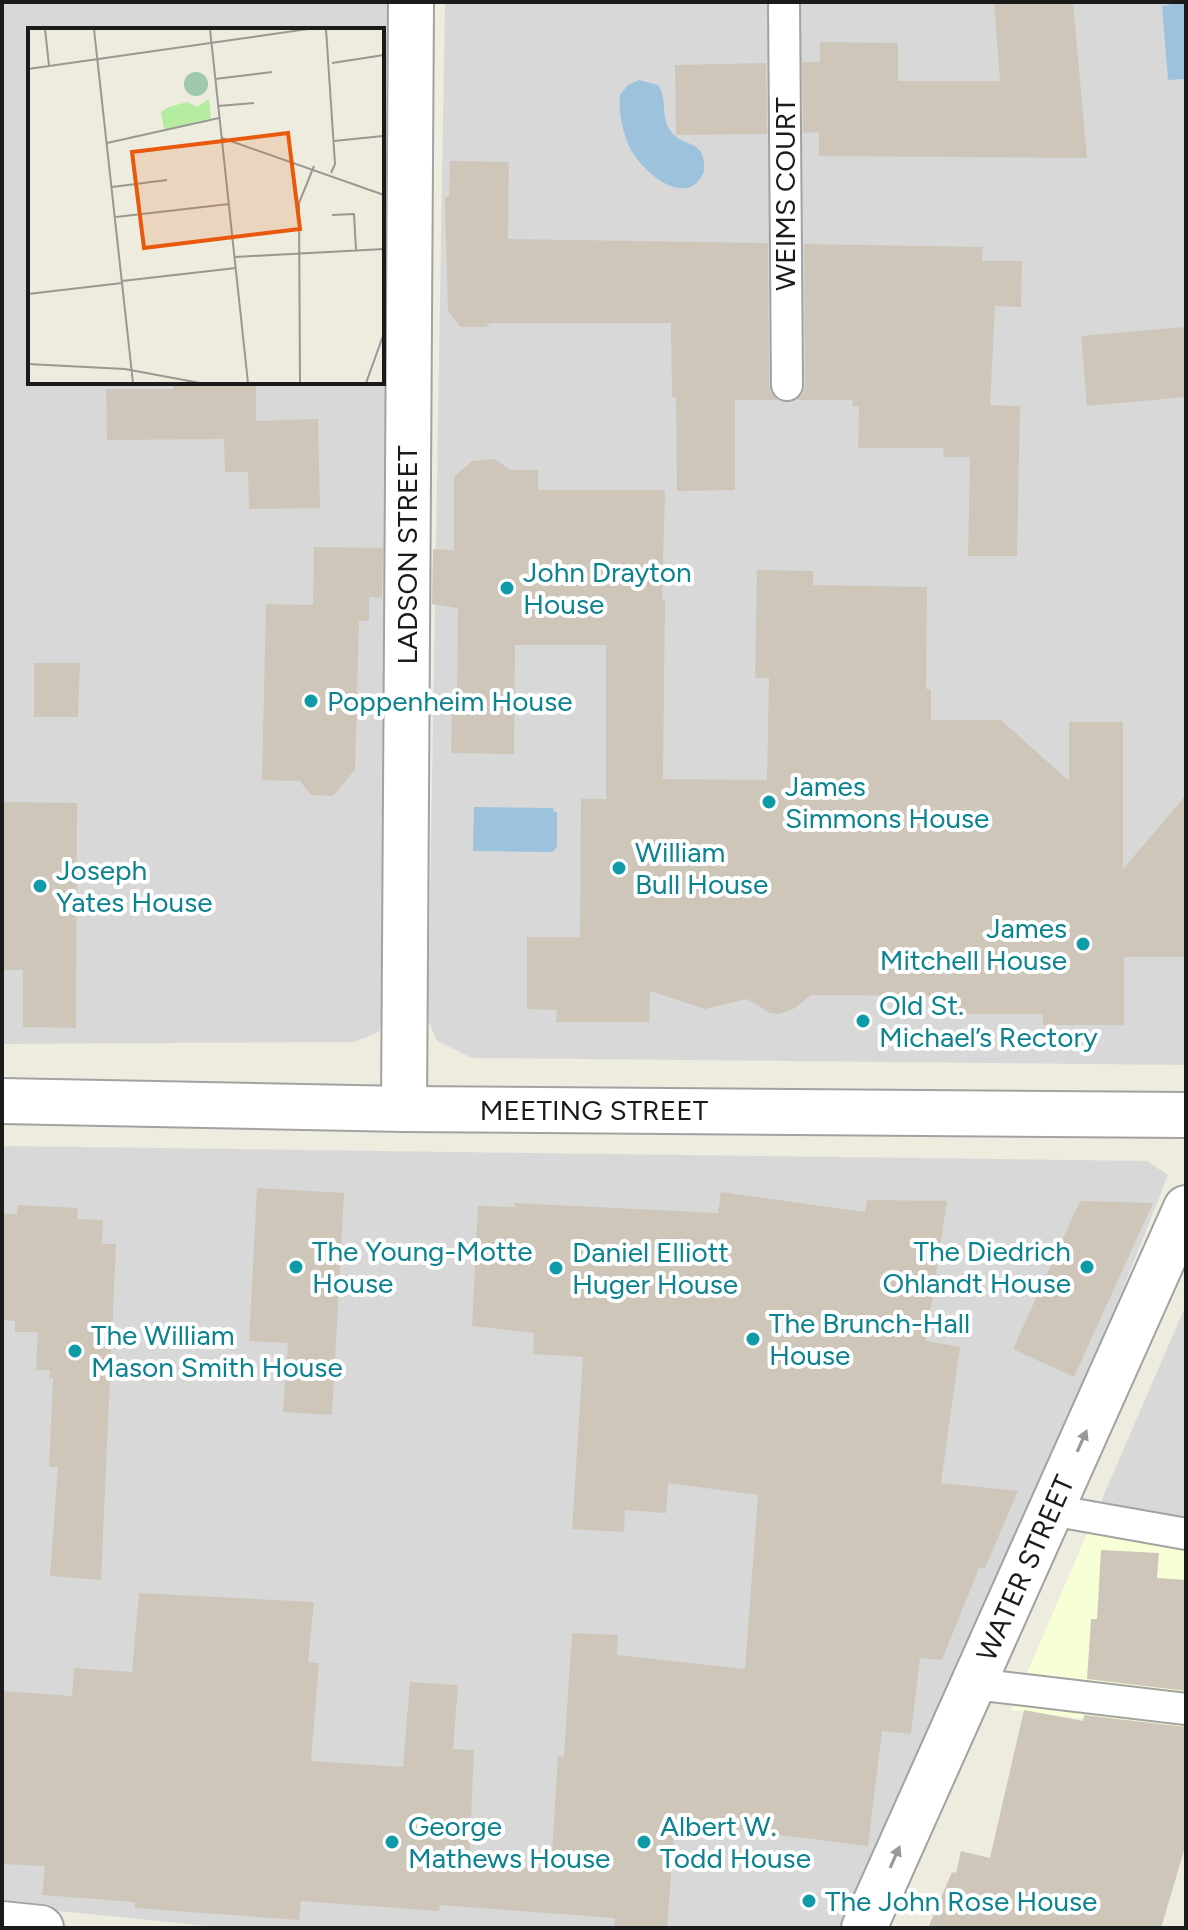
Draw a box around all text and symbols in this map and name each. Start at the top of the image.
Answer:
inset map [28,28,384,384]
street label: WEIMS COURT [768,97,802,291]
street label: LADSON STREET [390,445,424,665]
place label: John Drayton House [523,555,692,621]
marker: John Drayton House [498,579,516,597]
place label: Poppenheim House [327,684,573,718]
marker: Poppenheim House [302,692,320,710]
place label: James Simmons House [785,769,989,835]
marker: James Simmons House [760,793,778,811]
place label: William Bull House [635,835,768,901]
place label: Joseph Yates House [56,853,213,919]
marker: William Bull House [610,859,628,877]
marker: Joseph Yates House [31,877,49,895]
place label: James Mitchell House [880,911,1067,977]
marker: James Mitchell House [1074,935,1092,953]
place label: Old St. Michael’s Rectory [879,988,1098,1054]
marker: Old St. Michael’s Rectory [854,1012,872,1030]
street label: MEETING STREET [480,1093,709,1127]
place label: The Young-Motte House [312,1234,532,1300]
place label: The Diedrich Ohlandt House [882,1234,1071,1300]
place label: Daniel Elliott Huger House [572,1235,738,1301]
marker: The Young-Motte House [287,1258,305,1276]
marker: The Diedrich Ohlandt House [1078,1258,1096,1276]
marker: Daniel Elliott Huger House [547,1259,565,1277]
place label: The Brunch-Hall House [769,1306,970,1372]
place label: The William Mason Smith House [91,1318,343,1384]
marker: The Brunch-Hall House [744,1330,762,1348]
marker: The William Mason Smith House [66,1342,84,1360]
one-way arrow [1075,1429,1089,1452]
street label: WATER STREET [969,1469,1081,1666]
place label: George Mathews House [408,1809,610,1875]
place label: Albert W. Todd House [660,1809,811,1875]
marker: George Mathews House [383,1833,401,1851]
marker: Albert W. Todd House [635,1833,653,1851]
one-way arrow [889,1845,902,1869]
place label: The John Rose House [825,1884,1097,1918]
marker: The John Rose House [800,1892,818,1910]

